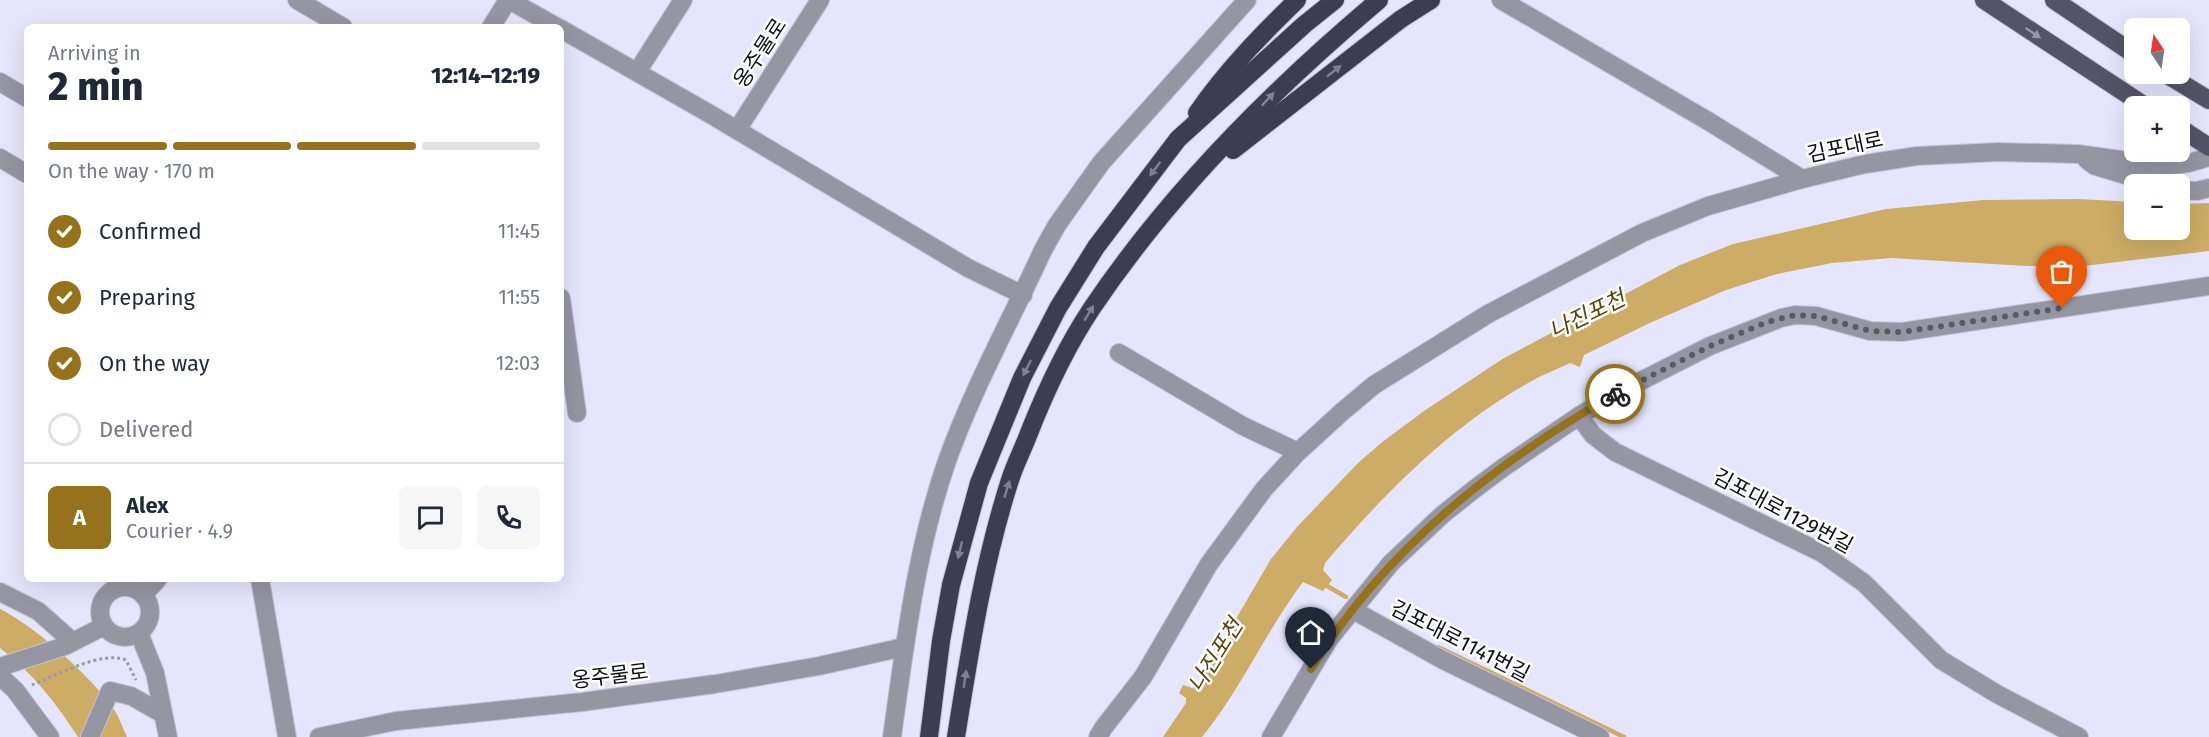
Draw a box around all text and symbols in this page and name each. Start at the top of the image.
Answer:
street label: 옹주물로 [728,14,792,92]
north arrow [2124,18,2190,84]
map controls [2124,18,2190,240]
one-way arrow [2024,27,2040,39]
text: Arriving in [48,41,141,65]
text: 12:14–12:19 [431,62,540,89]
text: 2 min [48,64,144,110]
one-way arrow [1327,65,1342,77]
one-way arrow [1261,92,1274,107]
button: + [2124,96,2190,162]
street label: 김포대로 [1805,126,1885,168]
text: On the way · 170 m [48,159,215,183]
one-way arrow [1150,162,1162,177]
button: − [2124,174,2190,240]
icon: check [48,215,81,248]
text: Confirmed [99,218,202,245]
text: 11:45 [498,219,540,243]
pin [2036,246,2087,308]
icon: bag [2045,255,2078,288]
icon: check [48,281,81,314]
water label: 나진포천 [1545,283,1632,344]
text: Preparing [99,284,195,311]
text: 11:55 [498,285,540,309]
one-way arrow [1084,305,1095,321]
icon: check [48,347,81,380]
text: On the way [99,350,210,377]
text: 12:03 [496,351,540,375]
one-way arrow [1022,359,1032,376]
courier [1585,364,1645,424]
icon: bike [1599,378,1632,411]
text: Delivered [99,416,194,443]
street label: 김포대로1129번길 [1708,463,1858,559]
one-way arrow [1003,480,1012,498]
button: chat [399,486,462,549]
button: phone [477,486,540,549]
text: Alex [126,492,169,519]
text: A [73,504,86,531]
text: Courier · 4.9 [126,519,233,543]
one-way arrow [954,541,964,559]
street label: 김포대로1141번길 [1386,595,1534,687]
pin [1285,607,1336,669]
water label: 나진포천 [1183,611,1250,697]
icon: home [1294,616,1327,649]
street label: 옹주물로 [570,658,650,694]
one-way arrow [961,670,970,689]

